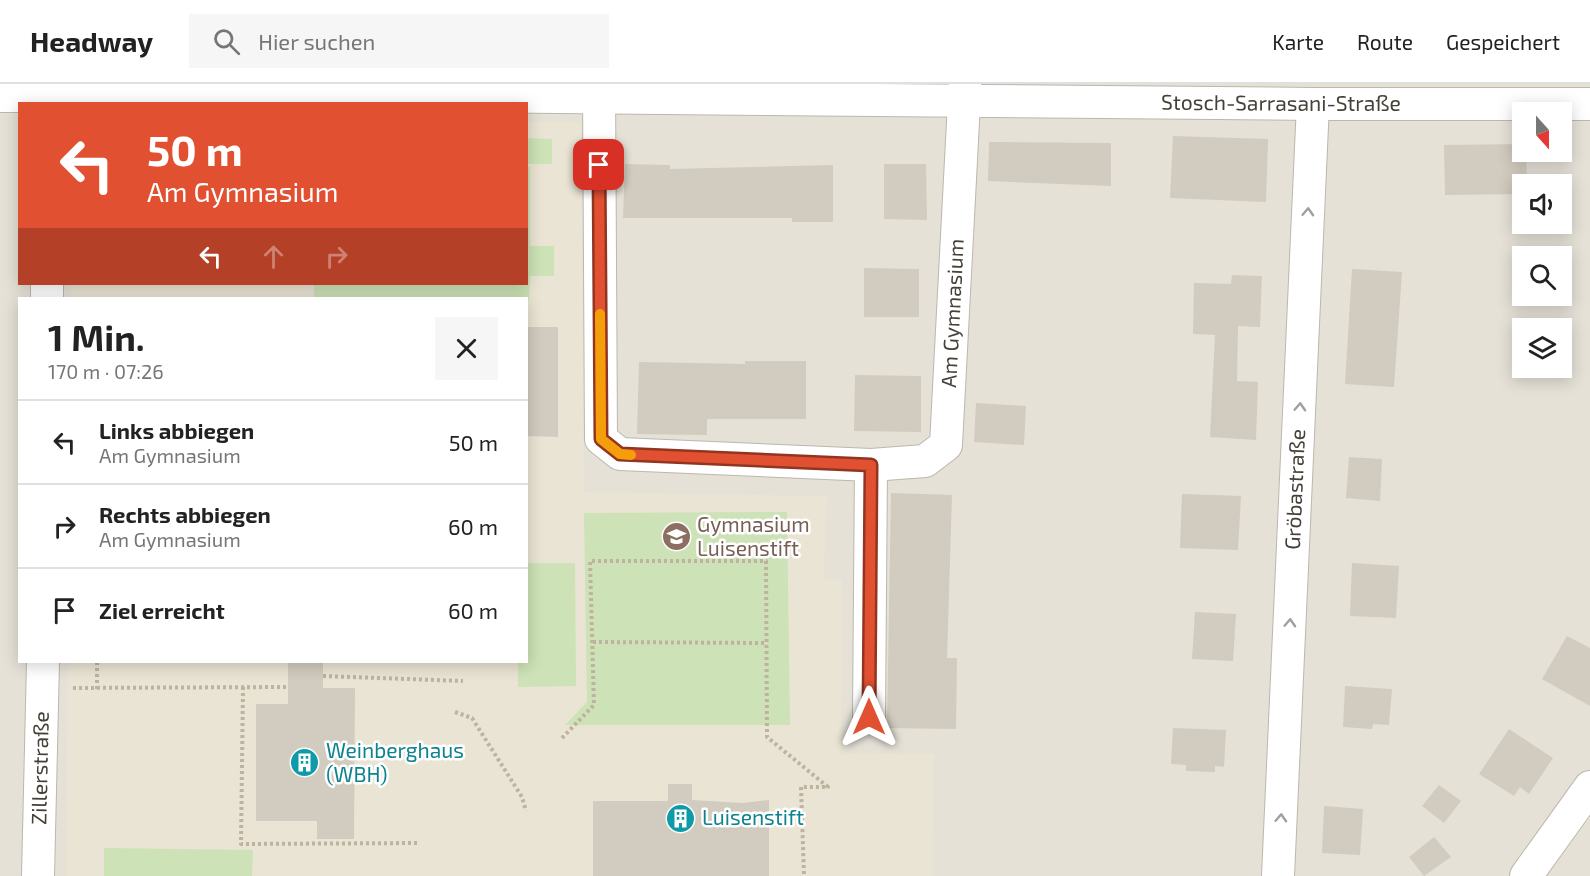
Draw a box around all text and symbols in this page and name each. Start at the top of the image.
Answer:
search box [189,14,609,68]
text: Headway [30,24,153,58]
icon: search [210,25,243,58]
text: Hier suchen [258,28,375,54]
text: Karte [1272,29,1324,54]
text: Route [1357,29,1413,54]
text: Gespeichert [1446,29,1560,54]
street label: Stosch-Sarrasani-Straße [1161,89,1401,115]
north arrow [1512,102,1572,162]
map controls [1512,102,1572,378]
text: 50 m [147,124,243,174]
icon: left [48,126,126,204]
pin [573,139,624,190]
icon: arrive [582,148,615,181]
button: sound [1512,174,1572,234]
text: Am Gymnasium [147,175,338,207]
one-way arrow [1302,208,1315,217]
street label: Am Gymnasium [935,238,968,388]
icon: left [194,240,227,273]
icon: ahead [257,240,290,273]
icon: right [320,240,353,273]
button: search [1512,246,1572,306]
text: 1 Min. [48,315,145,358]
button: close [435,317,498,380]
button: layers [1512,318,1572,378]
text: 170 m · 07:26 [48,359,164,383]
one-way arrow [1293,402,1306,411]
text: Links abbiegen [99,417,254,443]
icon: left [48,426,81,459]
street label: Gröbastraße [1279,428,1309,550]
text: 50 m [449,429,498,455]
text: Am Gymnasium [99,443,241,467]
text: Rechts abbiegen [99,501,271,527]
icon: right [48,510,81,543]
place label: Gymnasium Luisenstift [697,511,810,560]
text: 60 m [448,513,498,539]
school or university icon: Gymnasium Luisenstift [660,521,692,553]
text: Am Gymnasium [99,527,241,551]
icon: arrive [48,594,81,627]
text: Ziel erreicht [99,597,225,623]
text: 60 m [448,597,498,623]
one-way arrow [1283,618,1296,627]
position arrow [837,685,901,749]
street label: Zillerstraße [25,711,53,825]
place label: Weinberghaus (WBH) [326,737,464,786]
building icon: Weinberghaus (WBH) [289,747,321,779]
building icon: Luisenstift [665,802,697,834]
place label: Luisenstift [702,804,804,829]
one-way arrow [1274,813,1287,822]

